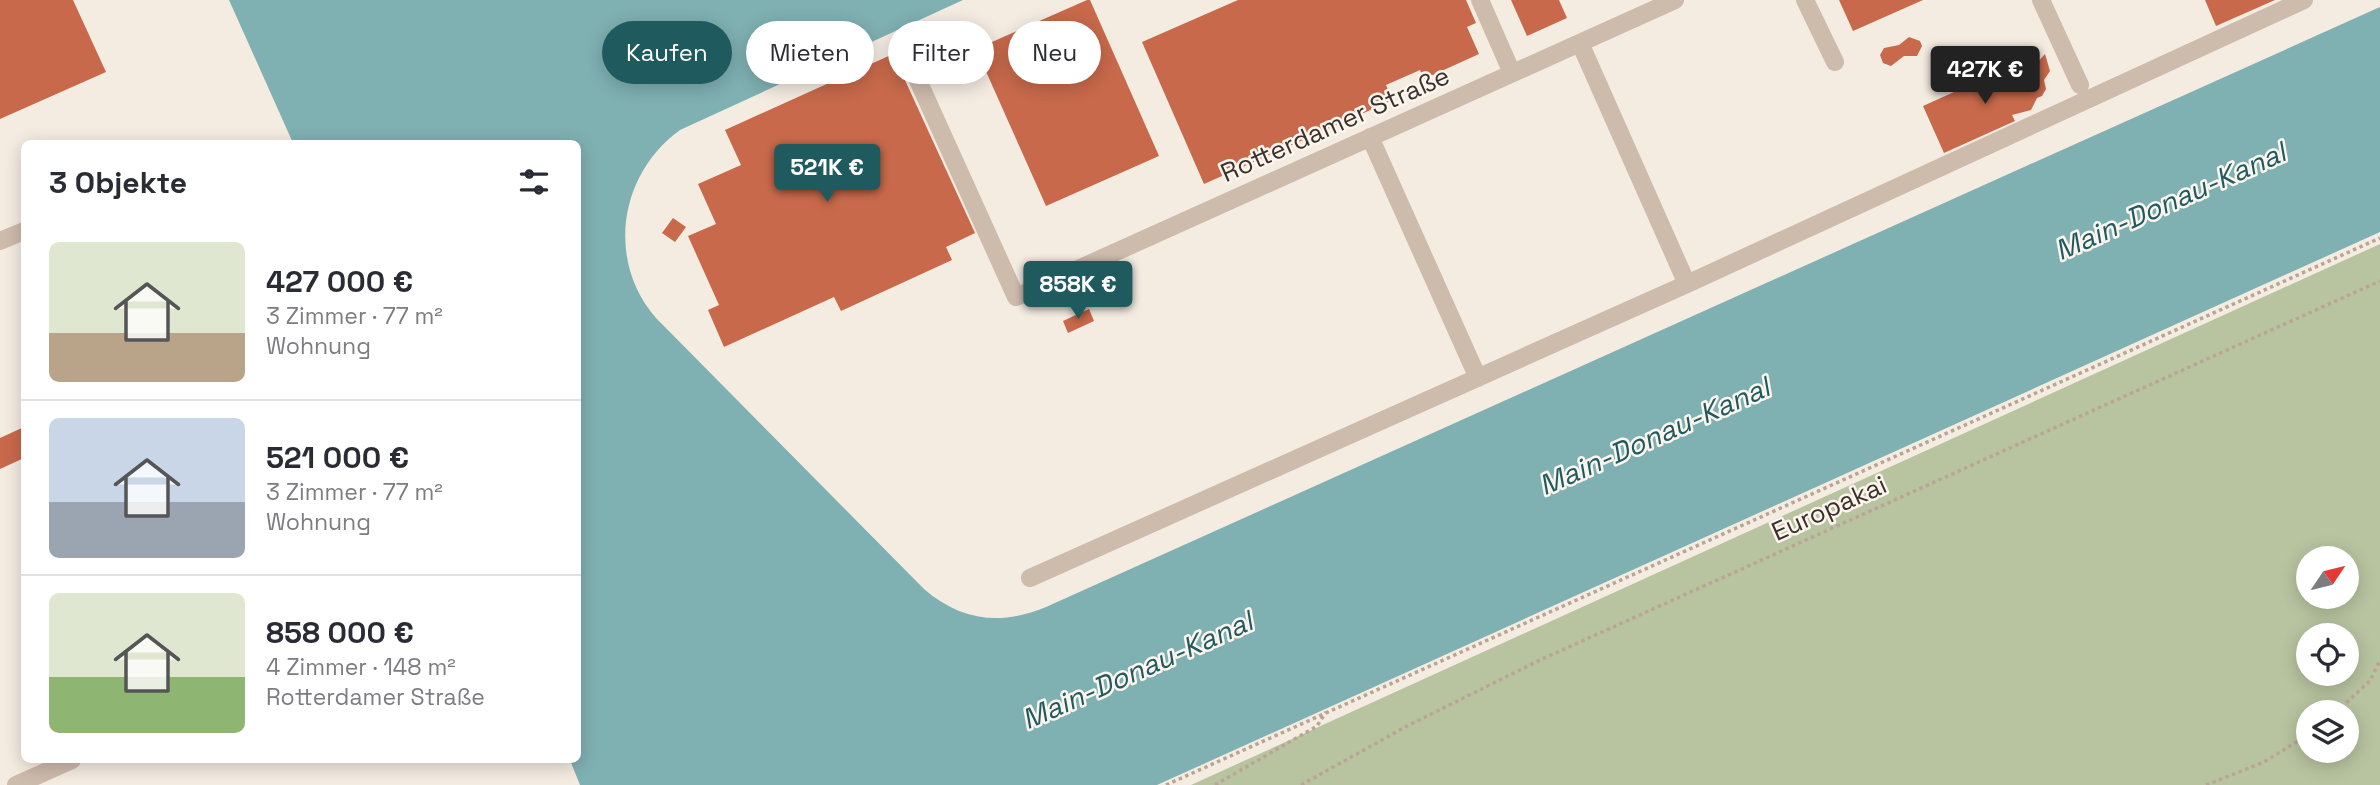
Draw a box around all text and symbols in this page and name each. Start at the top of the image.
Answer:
chip: Kaufen [602,21,732,84]
chip: Mieten [746,21,874,84]
chip: Filter [888,21,994,84]
chip: Neu [1008,21,1101,84]
pin: 427K € [1928,46,2042,106]
text: 427K € [1947,54,2023,84]
street label: Rotterdamer Straße [1215,58,1455,190]
water label: Main-Donau-Kanal [2049,133,2294,268]
pin: 521K € [770,144,884,204]
text: 521K € [790,152,864,182]
text: 3 Objekte [49,163,187,202]
icon: filters [515,163,553,201]
text: 427 000 € [266,262,413,301]
pin: 858K € [1021,262,1135,321]
text: 858K € [1039,269,1117,299]
icon: home [105,270,189,354]
text: 3 Zimmer · 77 m² [266,301,443,331]
text: Wohnung [266,331,371,361]
water label: Main-Donau-Kanal [1533,368,1778,503]
text: 521 000 € [266,438,409,477]
icon: home [105,446,189,530]
street label: Europakai [1766,468,1892,548]
text: 3 Zimmer · 77 m² [266,477,443,507]
text: Wohnung [266,507,371,537]
north arrow [2296,546,2359,609]
map controls [2296,546,2359,763]
water label: Main-Donau-Kanal [1016,602,1261,737]
text: 858 000 € [266,613,414,652]
icon: home [105,621,189,705]
button: locate [2296,623,2359,686]
text: 4 Zimmer · 148 m² [266,652,456,682]
text: Rotterdamer Straße [266,682,485,712]
button: layers [2296,700,2359,763]

